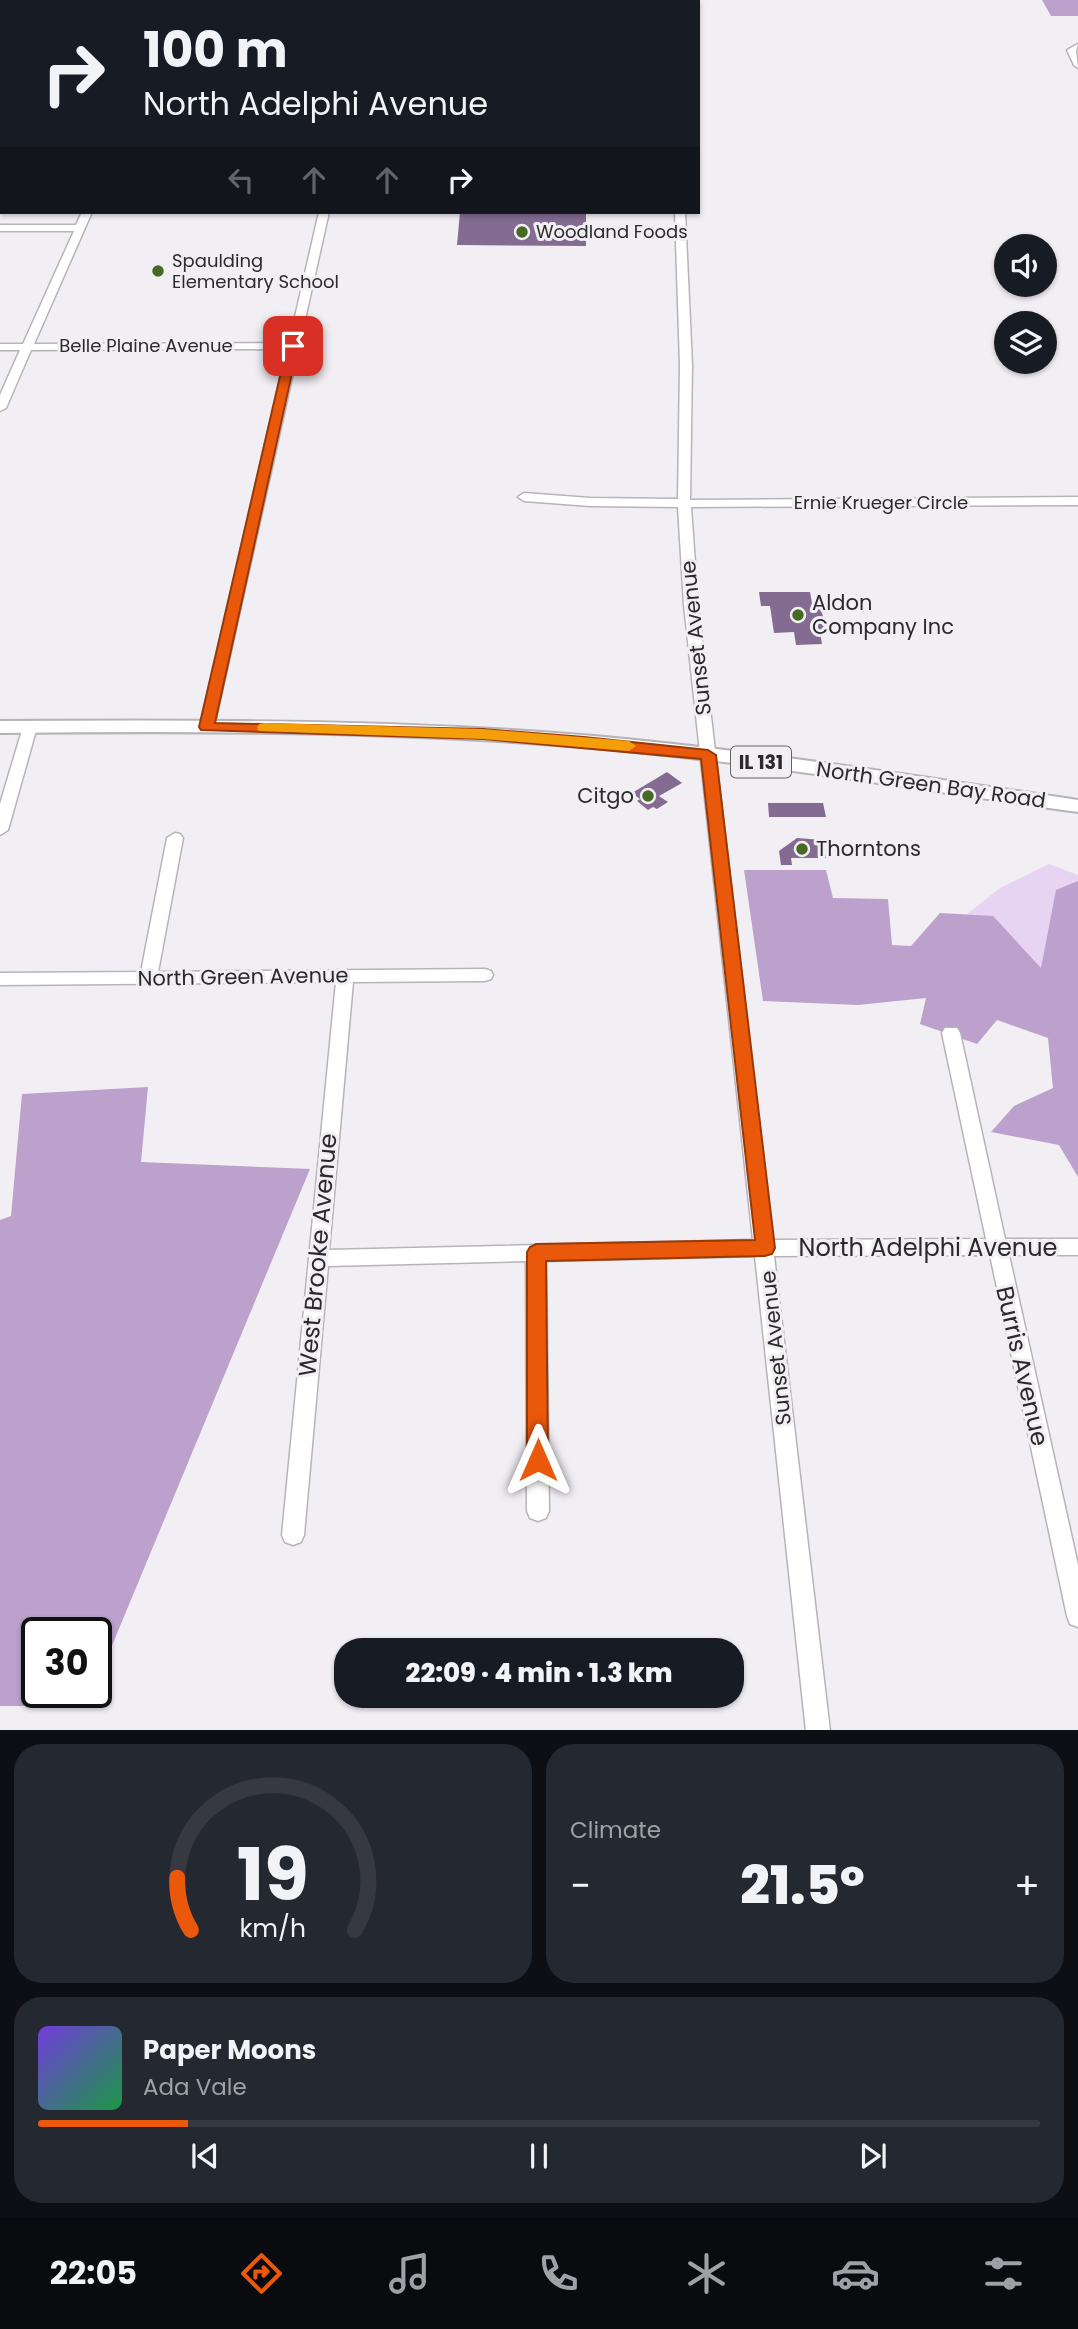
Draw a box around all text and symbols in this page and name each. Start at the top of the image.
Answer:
text: 100 m [143,16,288,84]
icon: right [28,28,119,119]
text: North Adelphi Avenue [143,81,488,126]
icon: left [222,161,260,199]
icon: ahead [295,161,333,199]
icon: ahead [368,161,406,199]
icon: right [441,161,479,199]
place label: Woodland Foods [536,219,688,244]
marker: Woodland Foods [514,224,530,240]
map controls [994,234,1057,374]
button: sound [994,234,1057,297]
place label: Spaulding Elementary School [172,248,339,294]
marker: Spaulding Elementary School [150,263,166,279]
button: layers [994,311,1057,374]
pin [263,316,323,376]
icon: arrive [274,327,312,365]
street label: Belle Plaine Avenue [59,333,233,358]
street label: Ernie Krueger Circle [794,490,968,515]
street label: Sunset Avenue [673,559,718,717]
place label: Aldon Company Inc [812,588,954,641]
marker: Aldon Company Inc [790,607,806,623]
road number: IL 131 [731,747,791,778]
street label: North Green Bay Road [815,754,1048,815]
place label: Citgo [577,781,634,810]
marker: Citgo [640,788,656,804]
place label: Thorntons [816,834,921,863]
marker: Thorntons [794,841,810,857]
street label: North Green Avenue [137,960,349,993]
street label: West Brooke Avenue [290,1132,345,1378]
street label: North Adelphi Avenue [799,1231,1057,1264]
street label: Sunset Avenue [753,1269,798,1427]
street label: Burris Avenue [988,1283,1057,1449]
position arrow [501,1423,575,1497]
speed limit sign: 30 [21,1617,112,1708]
text: 22:09 · 4 min · 1.3 km [406,1655,672,1691]
text: Climate [570,1814,661,1846]
text: 19 [237,1824,309,1925]
text: 21.5° [740,1849,865,1922]
text: − [570,1859,591,1912]
text: + [1014,1859,1040,1912]
text: km/h [240,1910,306,1945]
text: Paper Moons [143,2032,316,2068]
text: Ada Vale [143,2071,247,2103]
icon: previous [186,2137,224,2175]
icon: pause [520,2137,558,2175]
icon: next [854,2137,892,2175]
icon: directions [237,2249,286,2298]
icon: music [385,2249,434,2298]
icon: phone [534,2249,583,2298]
icon: climate [682,2249,731,2298]
icon: car [831,2249,880,2298]
icon: filters [979,2249,1028,2298]
text: 22:05 [50,2250,137,2295]

